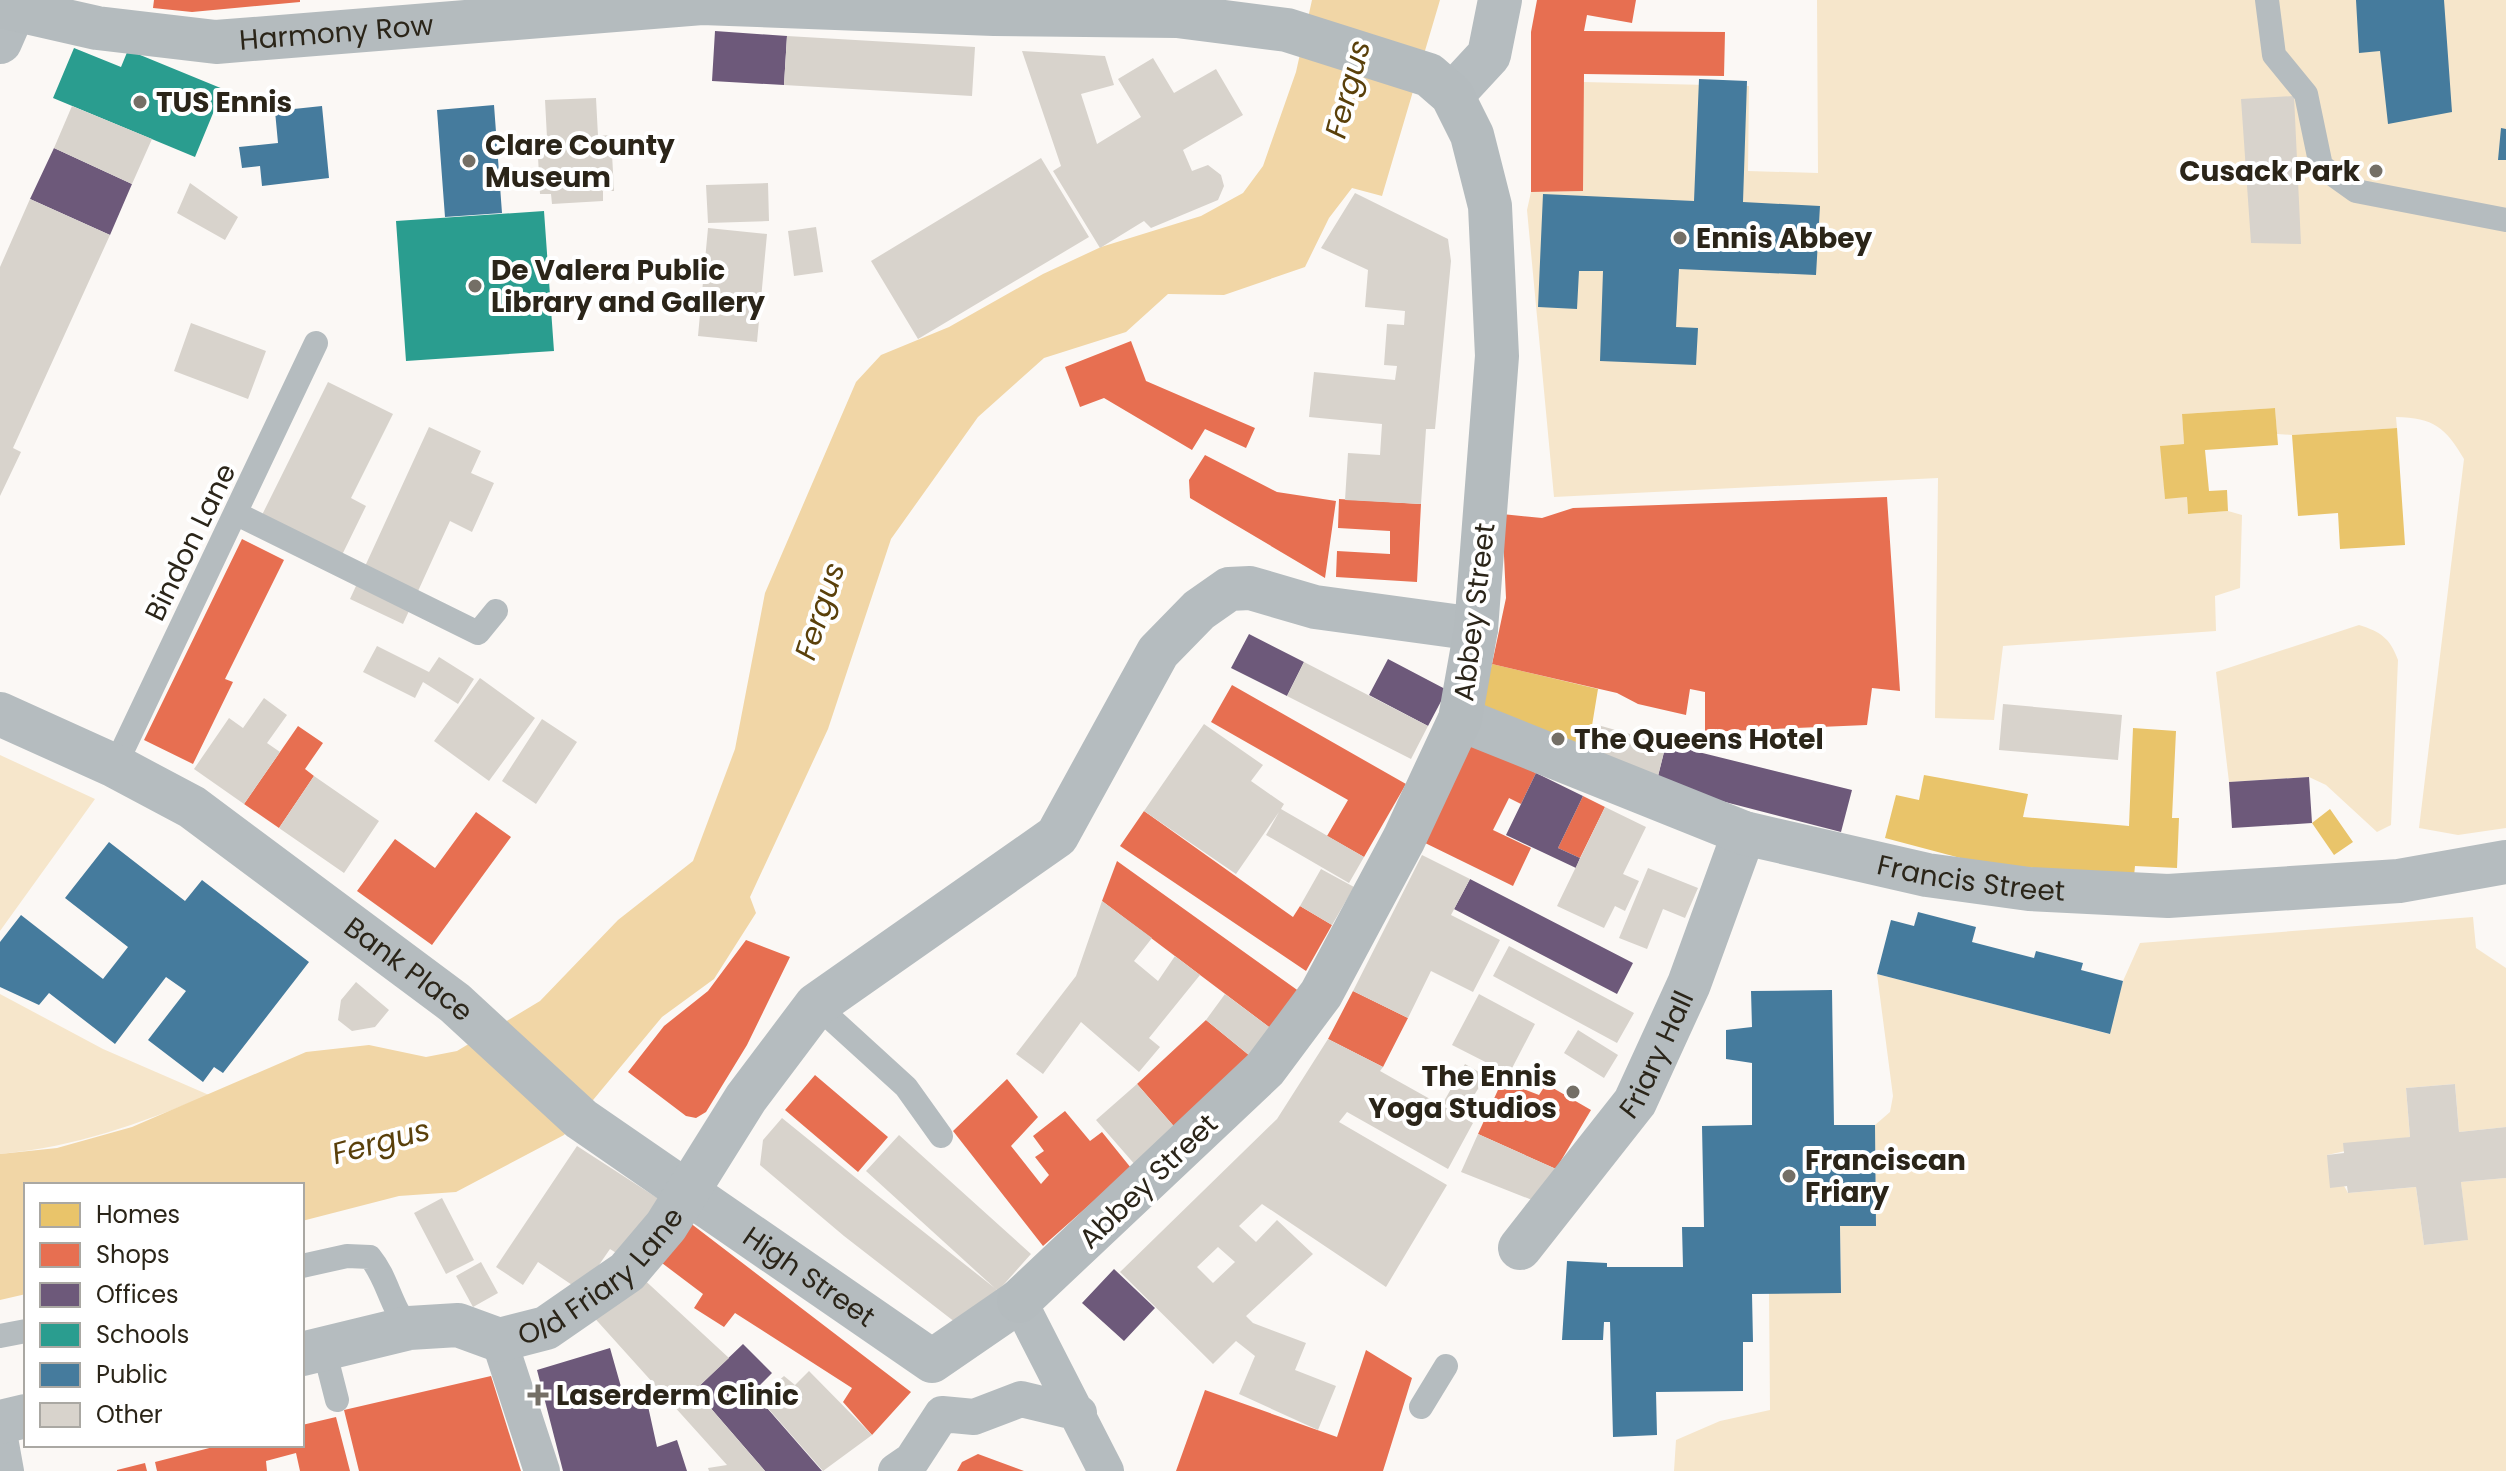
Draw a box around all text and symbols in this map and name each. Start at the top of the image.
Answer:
street label: Harmony Row [238,6,435,60]
water label: Fergus [1314,35,1381,143]
place label: TUS Ennis [156,83,292,122]
marker: TUS Ennis [131,93,149,111]
place label: Clare County Museum [485,126,675,197]
marker: Clare County Museum [460,152,478,170]
place label: Cusack Park [2179,152,2361,191]
marker: Cusack Park [2367,162,2385,180]
place label: Ennis Abbey [1696,219,1873,258]
marker: Ennis Abbey [1671,229,1689,247]
place label: De Valera Public Library and Gallery [491,251,765,322]
marker: De Valera Public Library and Gallery [466,277,484,295]
street label: Bindon Lane [136,457,245,627]
street label: Abbey Street [1444,521,1505,703]
water label: Fergus [784,557,855,665]
place label: The Queens Hotel [1574,720,1824,759]
marker: The Queens Hotel [1549,730,1567,748]
street label: Francis Street [1873,845,2066,911]
street label: Bank Place [336,908,482,1030]
street label: Friary Hall [1610,985,1703,1127]
place label: The Ennis Yoga Studios [1368,1057,1557,1128]
marker: The Ennis Yoga Studios [1564,1083,1582,1101]
street label: Abbey Street [1070,1105,1226,1258]
water label: Fergus [327,1108,435,1175]
place label: Franciscan Friary [1805,1141,1966,1212]
marker: Franciscan Friary [1780,1167,1798,1185]
legend [24,1183,304,1447]
text: Homes [96,1198,180,1231]
street label: Old Friary Lane [514,1200,693,1354]
street label: High Street [735,1217,883,1336]
text: Shops [96,1238,170,1271]
text: Offices [96,1278,179,1311]
text: Schools [96,1318,189,1351]
text: Public [96,1358,168,1391]
place label: Laserderm Clinic [556,1376,799,1415]
marker: Laserderm Clinic [527,1384,549,1406]
text: Other [96,1398,163,1431]

